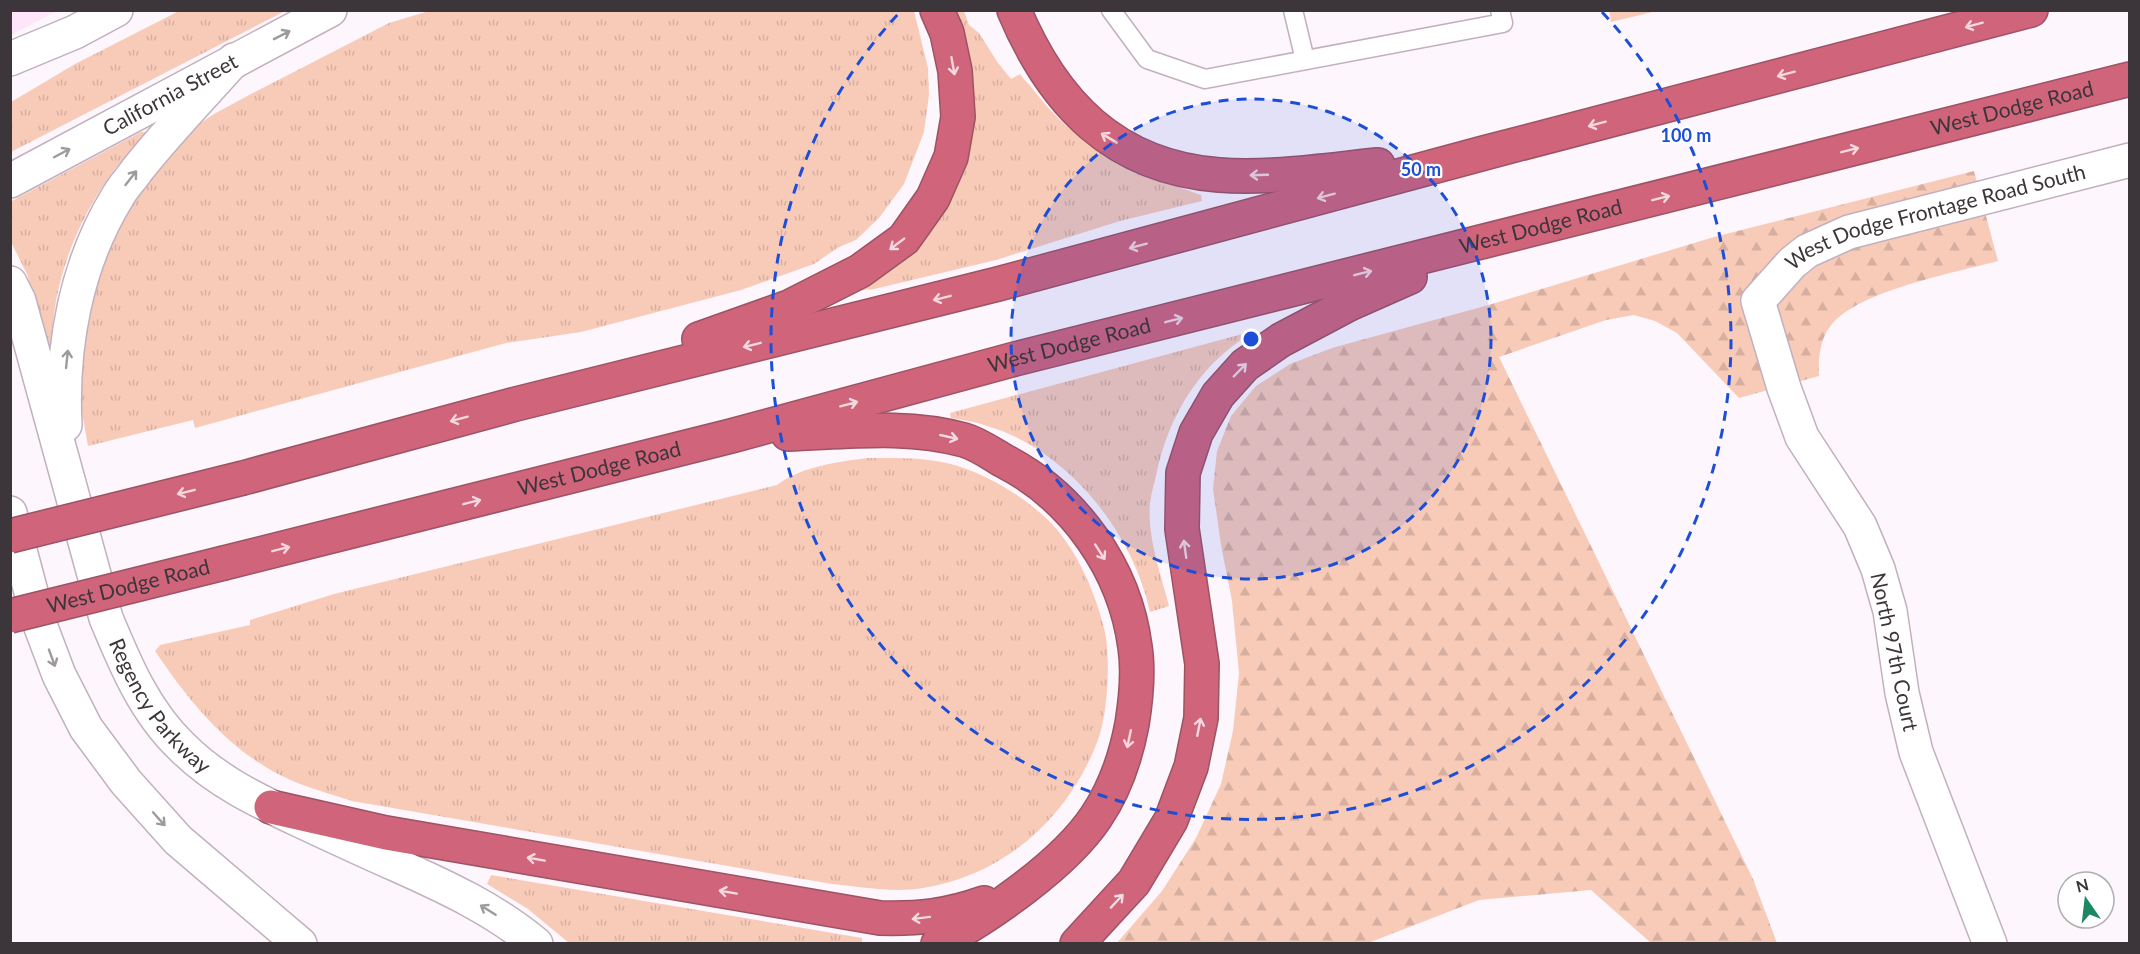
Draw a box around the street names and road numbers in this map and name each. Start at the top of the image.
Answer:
street label: California Street [98,48,242,140]
street label: West Dodge Road [1928,75,2096,140]
street label: West Dodge Frontage Road South [1780,158,2088,274]
street label: West Dodge Road [1456,193,1624,258]
street label: West Dodge Road [985,311,1153,377]
street label: West Dodge Road [515,435,683,500]
street label: West Dodge Road [44,553,212,617]
street label: North 97th Court [1866,570,1925,734]
street label: Regency Parkway [105,634,216,778]

